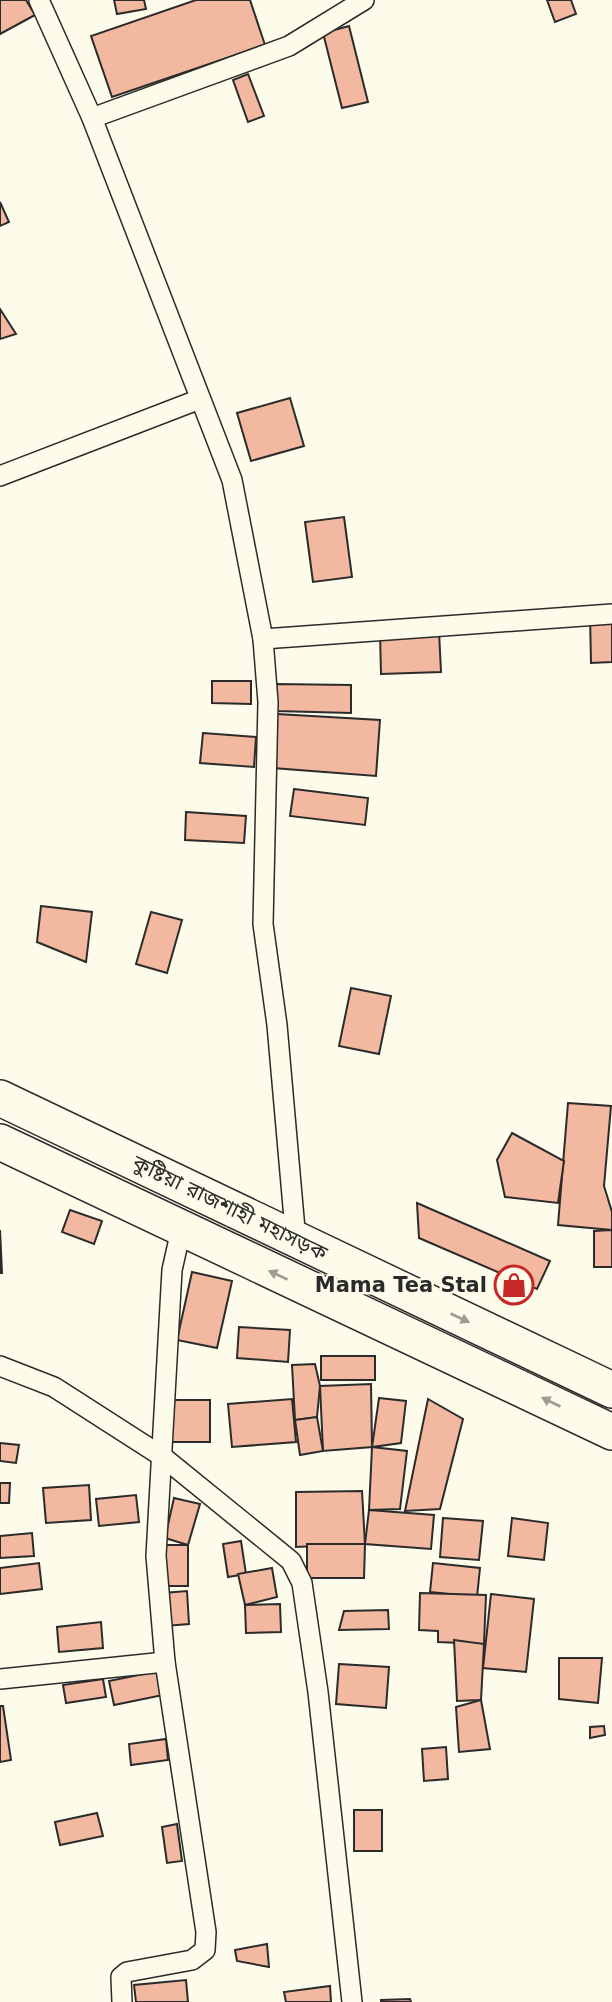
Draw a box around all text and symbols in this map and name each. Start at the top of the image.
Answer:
street label: কুষ্টিয়া রাজশাহী মহাসড়ক [128,1150,332,1266]
shop icon: Mama Tea Stal [493,1264,535,1306]
one-way arrow [268,1269,288,1281]
place label: Mama Tea Stal [315,1273,487,1297]
one-way arrow [449,1313,470,1324]
one-way arrow [541,1396,561,1407]

